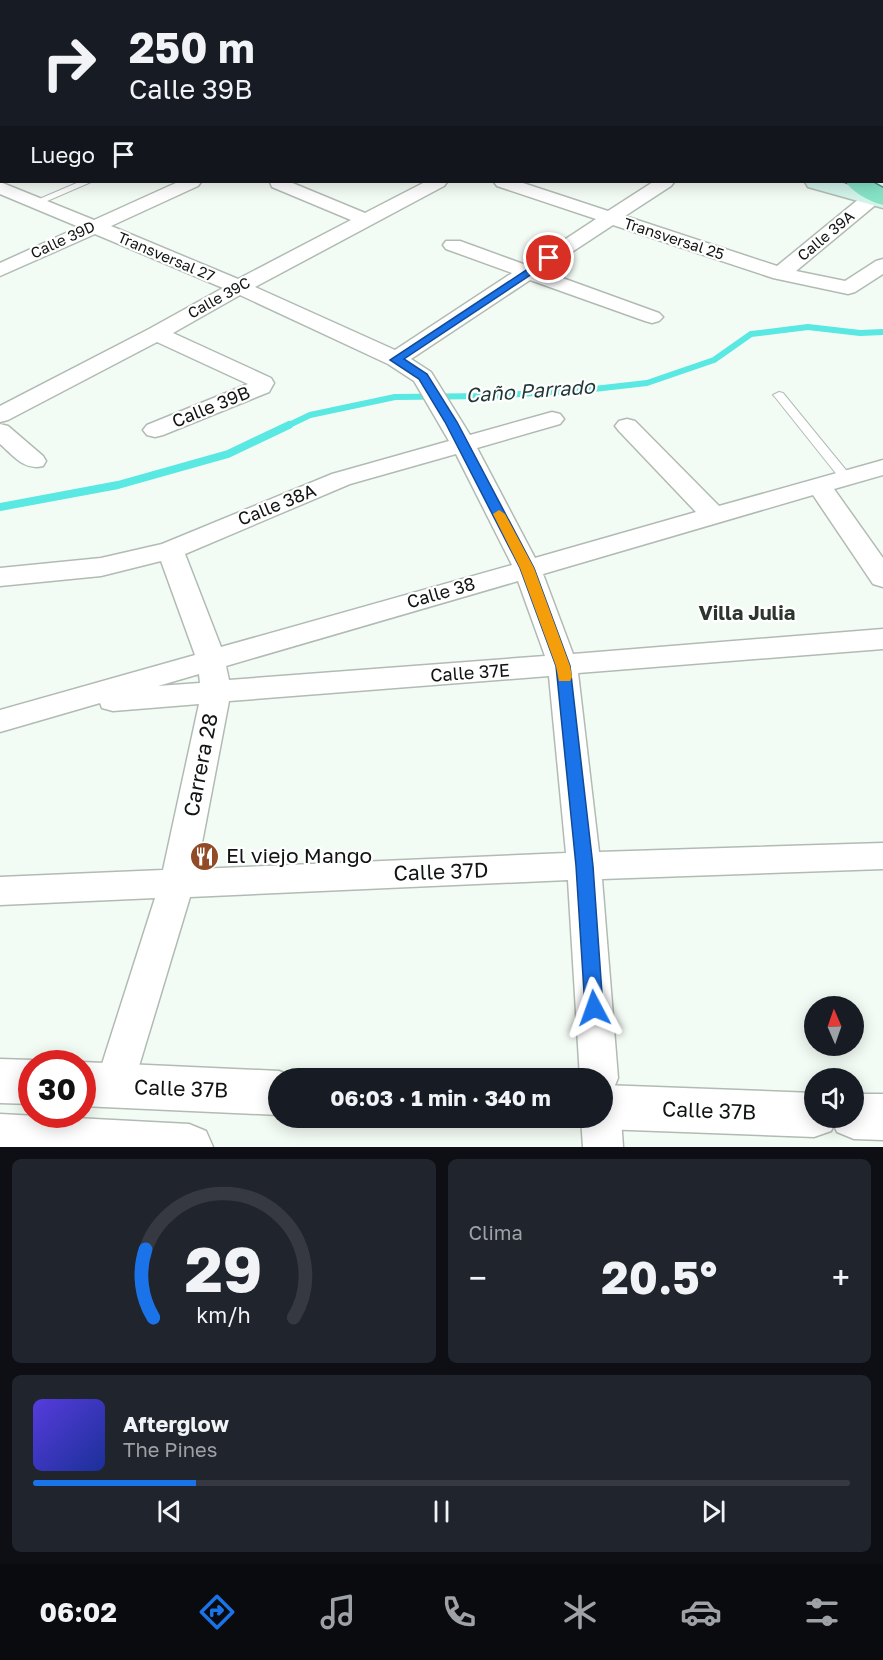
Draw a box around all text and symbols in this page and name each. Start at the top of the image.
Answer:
text: 250 m [129,22,255,72]
icon: right [30,24,108,102]
text: Calle 39B [129,73,252,105]
icon: arrive [107,138,140,171]
text: Luego [30,141,95,168]
street label: Calle 39A [793,206,857,264]
street label: Transversal 25 [622,213,727,263]
street label: Calle 39D [28,216,98,262]
street label: Transversal 27 [115,228,218,285]
pin [523,232,574,283]
icon: arrive [532,241,565,274]
street label: Calle 39C [184,273,253,322]
water label: Caño Parrado [465,373,596,406]
street label: Calle 39B [168,380,253,432]
street label: Calle 38A [234,478,319,530]
street label: Calle 38 [404,572,477,612]
district label: Villa Julia [699,600,795,624]
street label: Calle 37E [429,658,510,686]
street label: Carrera 28 [177,711,223,819]
restaurant icon: El viejo Mango [189,840,221,872]
place label: El viejo Mango [226,842,372,868]
street label: Calle 37D [393,856,489,886]
position arrow [562,976,626,1040]
north arrow [804,996,864,1056]
map controls [804,996,864,1128]
speed limit sign: 30 [18,1050,96,1128]
button: sound [804,1068,864,1128]
street label: Calle 37B [133,1073,229,1103]
text: 06:03 · 1 min · 340 m [330,1084,551,1111]
street label: Calle 37B [661,1095,757,1125]
text: Clima [469,1220,523,1244]
text: 29 [185,1231,263,1306]
text: 20.5° [601,1250,717,1304]
text: − [469,1258,487,1297]
text: + [832,1258,850,1297]
text: km/h [196,1302,251,1328]
text: Afterglow [123,1410,229,1437]
text: The Pines [123,1437,217,1461]
icon: previous [153,1495,186,1528]
icon: pause [425,1495,458,1528]
icon: next [697,1495,730,1528]
icon: directions [196,1591,238,1633]
icon: music [317,1591,359,1633]
icon: phone [438,1591,480,1633]
icon: climate [559,1591,601,1633]
icon: car [680,1591,722,1633]
icon: filters [801,1591,843,1633]
text: 06:02 [40,1596,117,1628]

